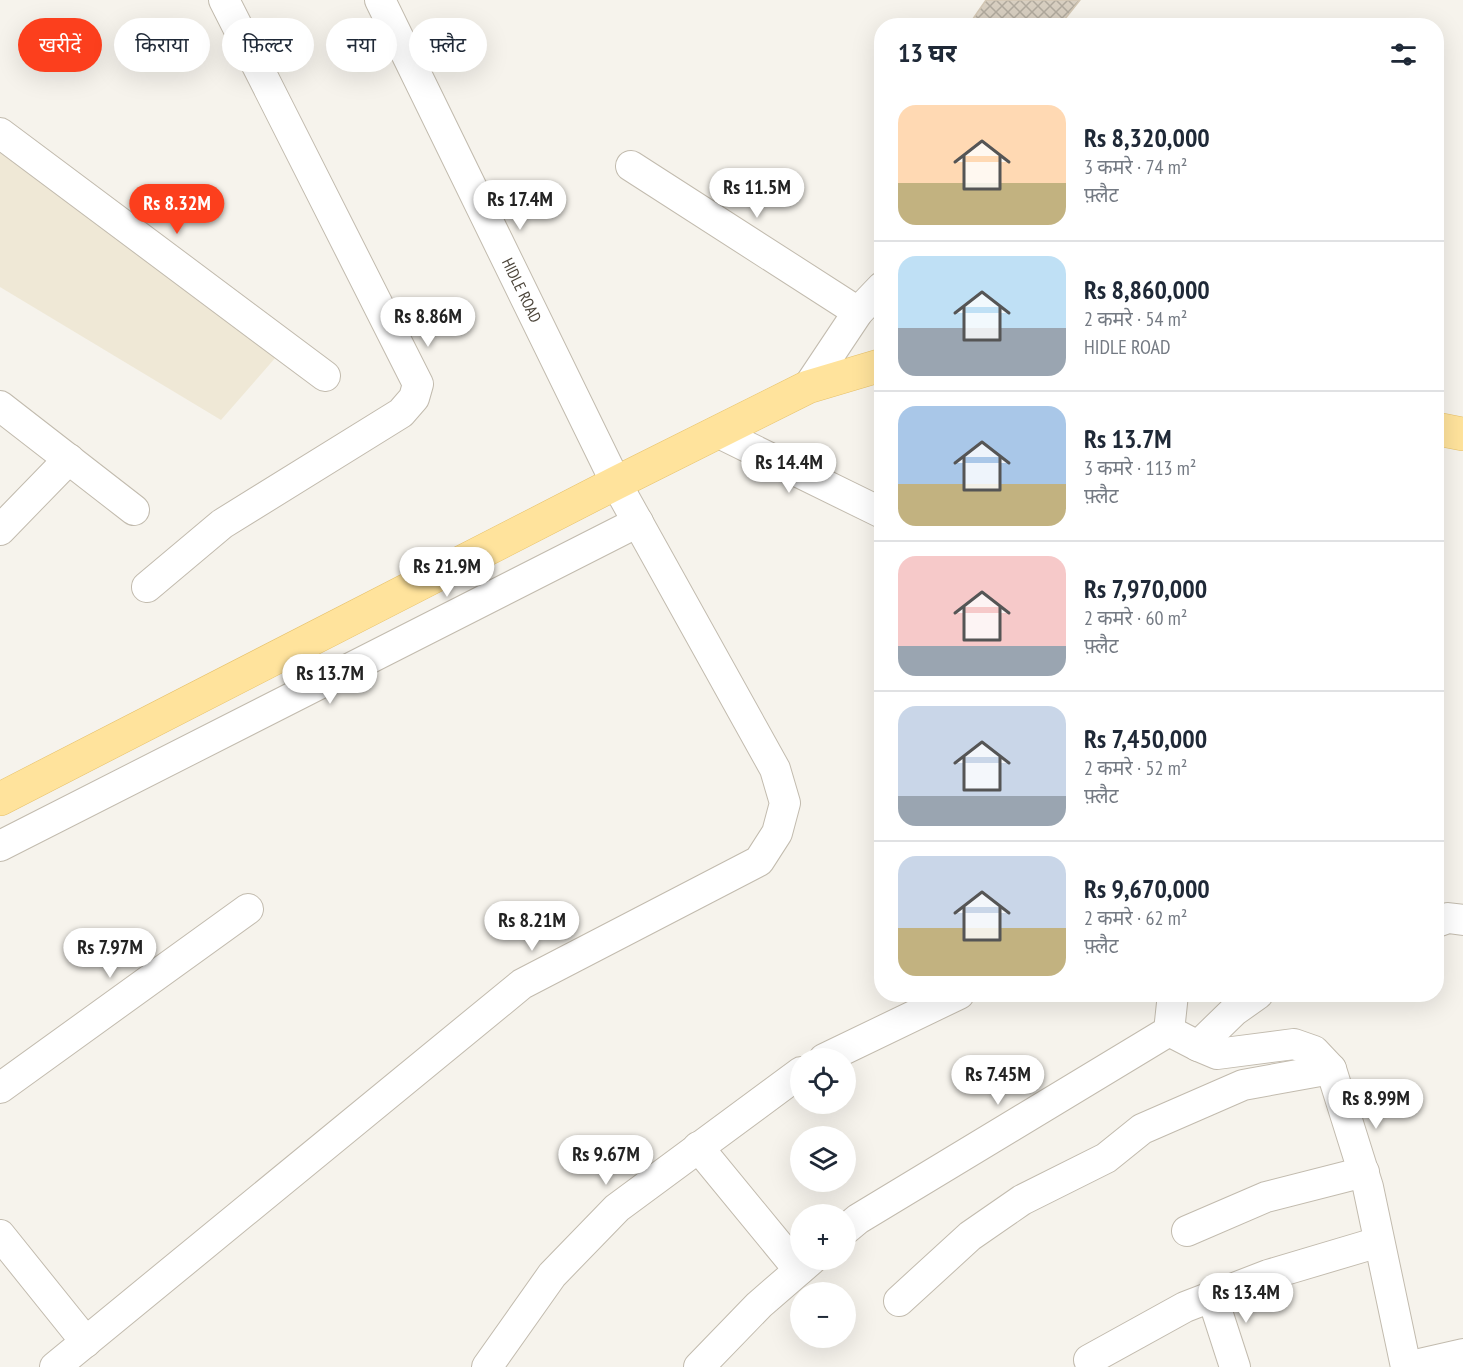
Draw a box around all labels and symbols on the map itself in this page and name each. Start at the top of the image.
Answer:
pin: Rs 11.5M [695,168,819,219]
pin: Rs 17.4M [458,180,582,231]
pin: Rs 8.32M [115,184,239,235]
street label: HIDLE ROAD [498,254,546,326]
pin: Rs 8.86M [366,297,490,348]
pin: Rs 14.4M [727,443,851,494]
pin: Rs 21.9M [385,547,509,598]
pin: Rs 13.7M [268,654,392,705]
pin: Rs 8.21M [470,901,594,952]
pin: Rs 7.97M [48,928,172,979]
pin: Rs 7.45M [936,1055,1060,1106]
pin: Rs 8.99M [1314,1079,1438,1130]
pin: Rs 9.67M [544,1135,668,1186]
pin: Rs 13.4M [1184,1273,1308,1324]

